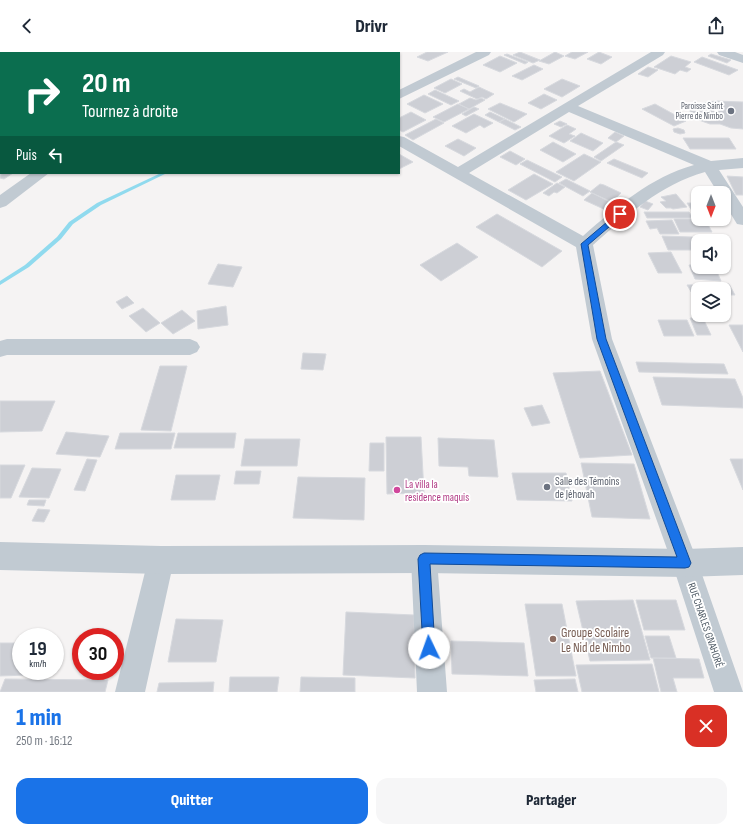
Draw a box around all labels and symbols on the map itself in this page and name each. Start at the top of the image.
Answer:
place label: Paroisse Saint Pierre de Nimbo [676,101,723,122]
marker: Paroisse Saint Pierre de Nimbo [726,106,736,116]
north arrow [691,186,731,226]
pin [603,197,637,231]
place label: Salle des Témoins de Jéhovah [555,475,619,501]
place label: La villa la residence maquis [405,478,469,504]
marker: Salle des Témoins de Jéhovah [542,482,552,492]
marker: La villa la residence maquis [392,485,402,495]
street label: RUE CHARLES GNAHORÉ [685,581,726,669]
place label: Groupe Scolaire Le Nid de Nimbo [561,625,630,656]
position arrow [408,627,450,669]
speed limit sign: 30 [72,628,124,680]
marker: Groupe Scolaire Le Nid de Nimbo [548,634,558,644]

